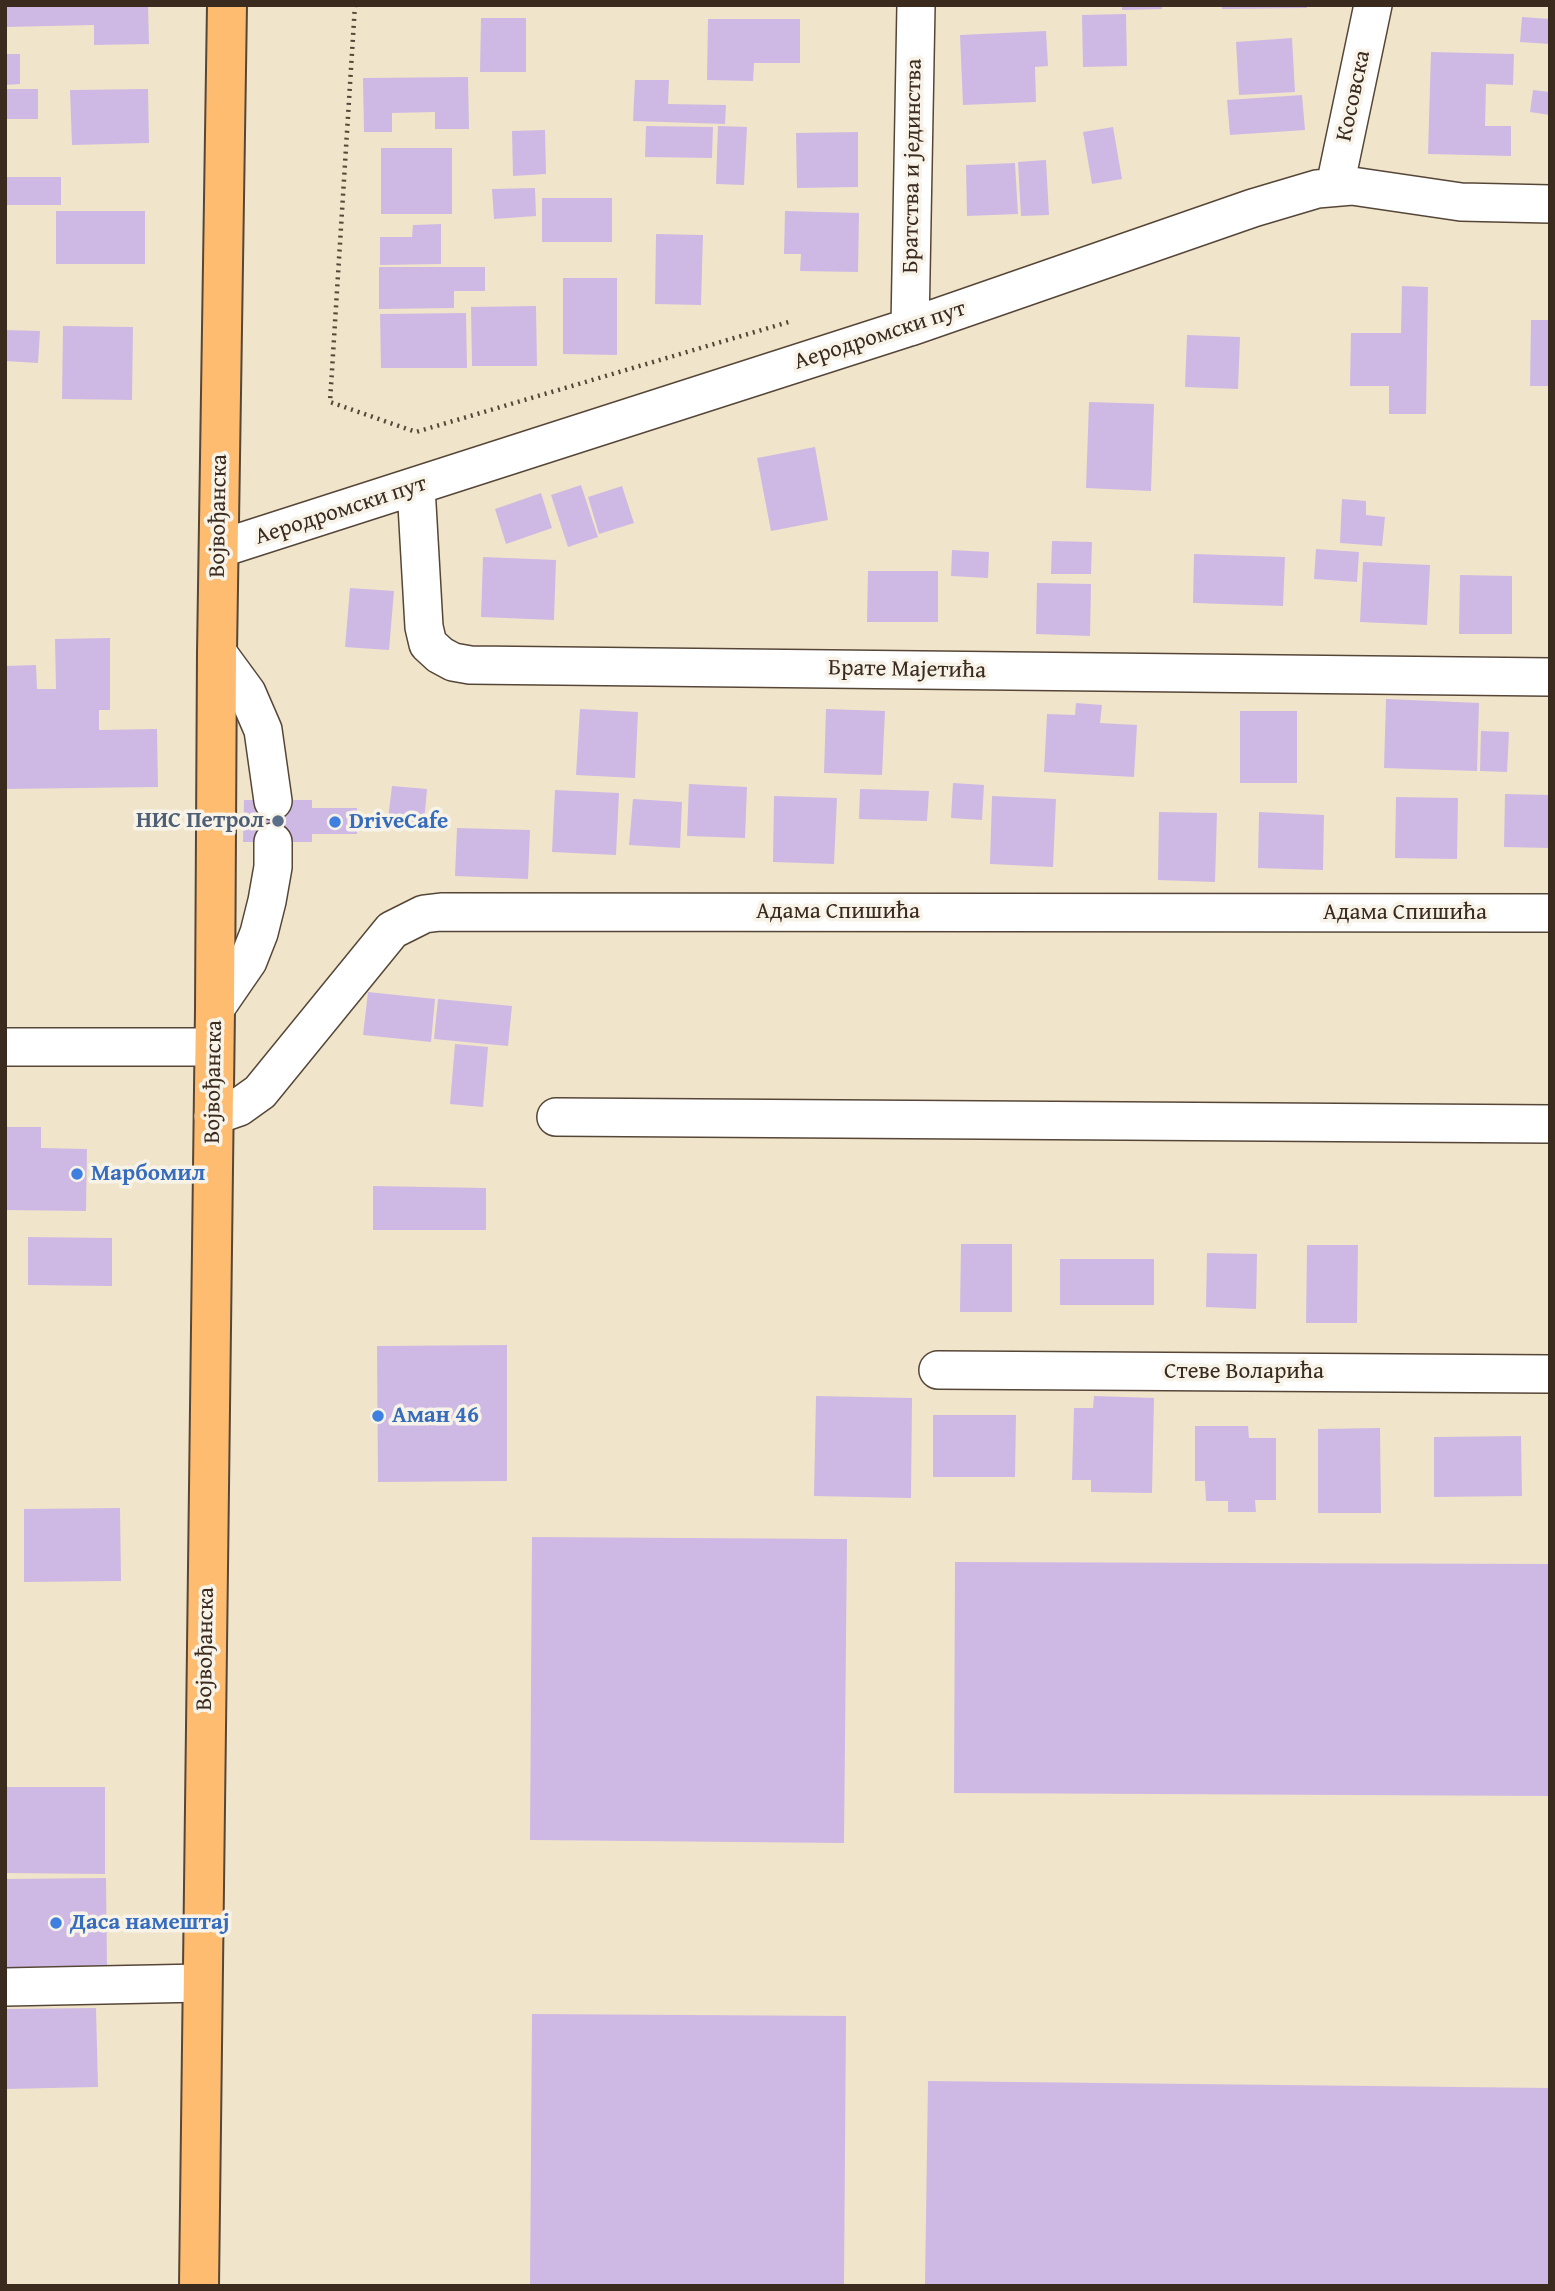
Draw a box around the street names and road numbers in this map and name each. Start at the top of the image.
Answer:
street label: Косовска [1331,48,1377,144]
street label: Братства и јединства [897,58,929,274]
street label: Аеродромски пут [791,295,969,377]
street label: Војвођанска [204,454,234,578]
street label: Аеродромски пут [252,470,430,552]
street label: Брате Мајетића [828,655,986,685]
street label: Адама Спишића [756,898,920,926]
street label: Адама Спишића [1323,899,1487,927]
street label: Војвођанска [199,1020,229,1144]
street label: Стеве Воларића [1164,1358,1324,1386]
street label: Војвођанска [191,1587,221,1711]

